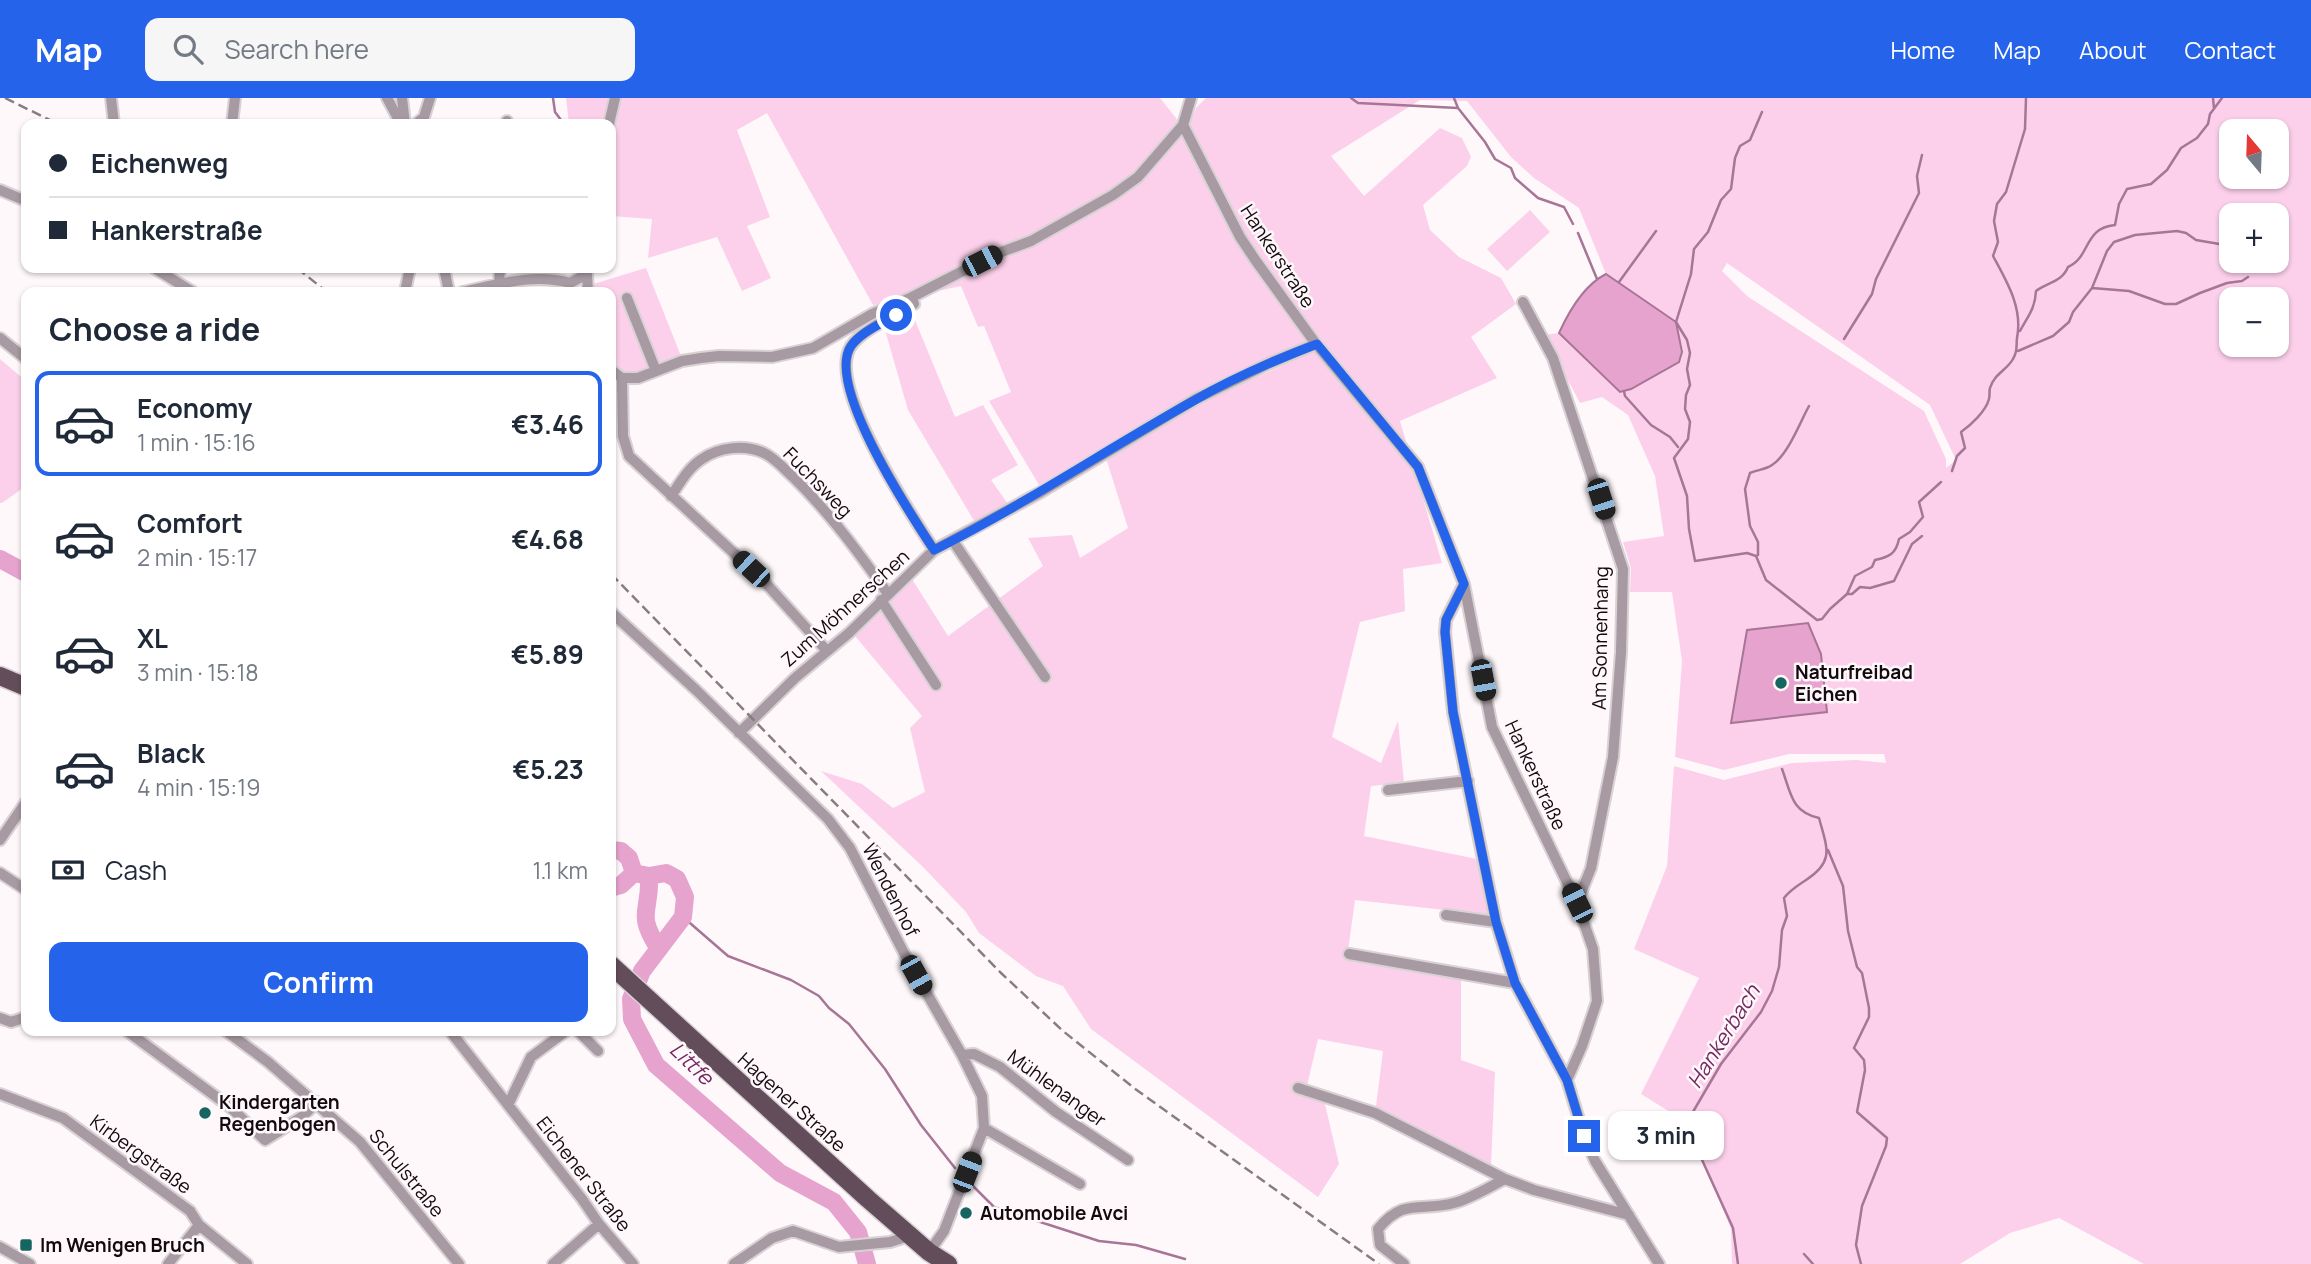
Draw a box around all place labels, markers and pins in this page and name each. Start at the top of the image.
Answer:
place label: Naturfreibad Eichen [1795,659,1913,707]
marker: Naturfreibad Eichen [1773,675,1789,691]
place label: Kindergarten Regenbogen [219,1089,340,1137]
marker: Kindergarten Regenbogen [197,1105,213,1121]
place label: Automobile Avci [980,1200,1128,1226]
marker: Automobile Avci [958,1205,974,1221]
place label: Im Wenigen Bruch [40,1232,205,1258]
marker: Im Wenigen Bruch [18,1237,34,1253]

